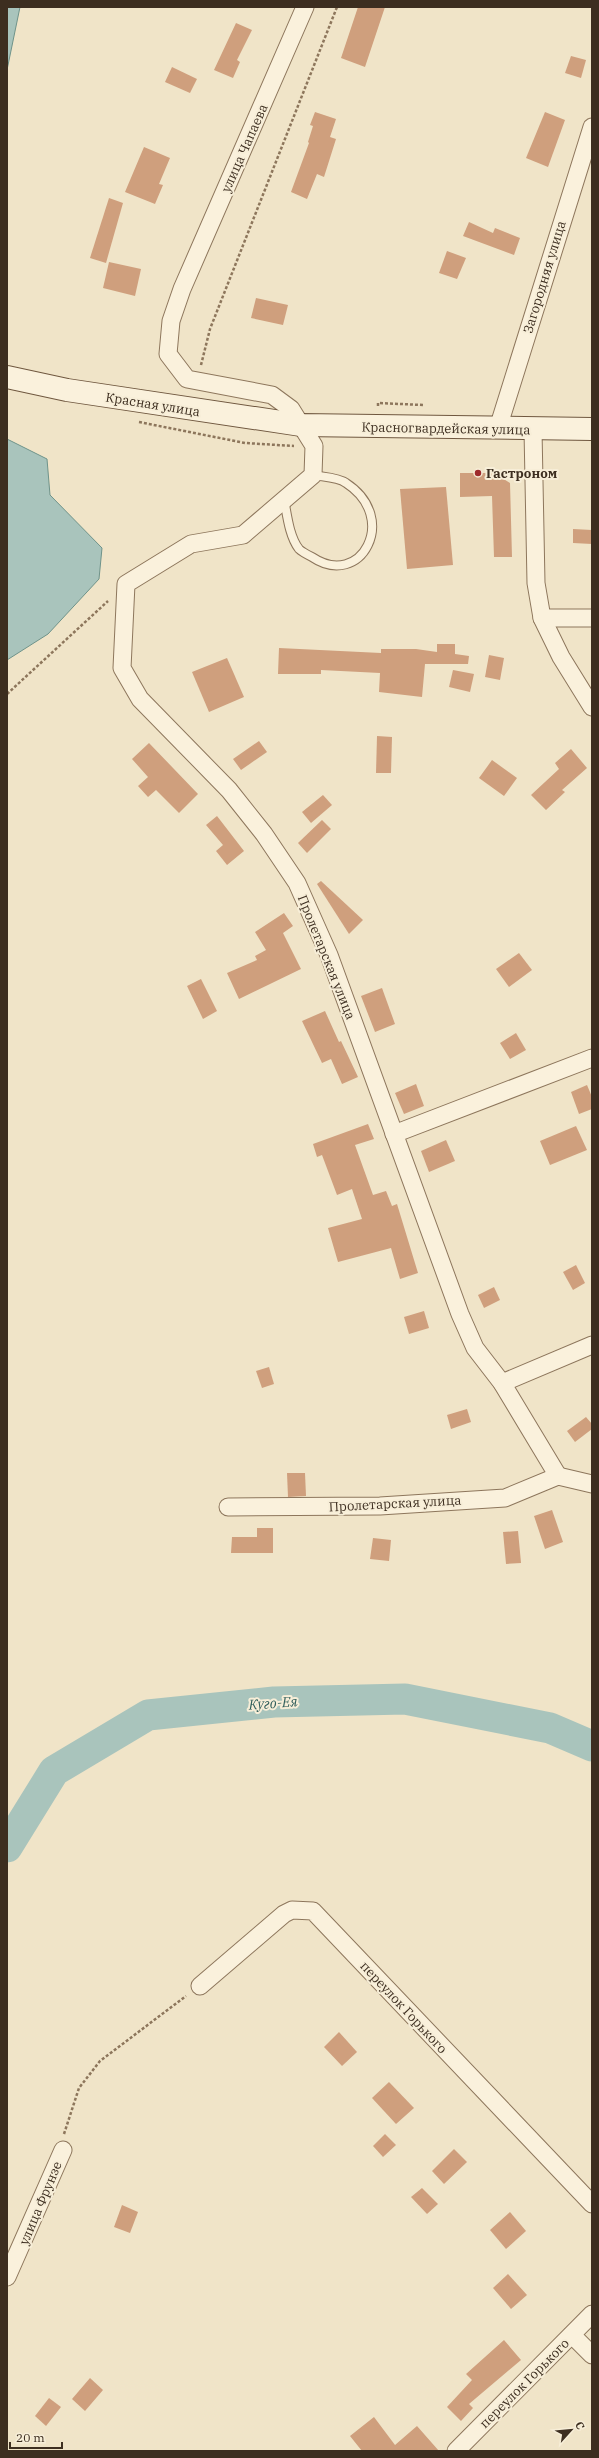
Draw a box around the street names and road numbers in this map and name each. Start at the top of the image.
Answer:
street label: улица Чапаева [217,101,272,195]
street label: Загородняя улица [519,219,570,336]
street label: Красная улица [104,389,201,420]
street label: Красногвардейская улица [361,419,531,438]
street label: Пролетарская улица [294,892,359,1022]
street label: Пролетарская улица [328,1492,462,1515]
street label: переулок Горького [356,1958,451,2057]
street label: улица Фрунзе [15,2159,66,2248]
street label: переулок Горького [476,2335,573,2432]

